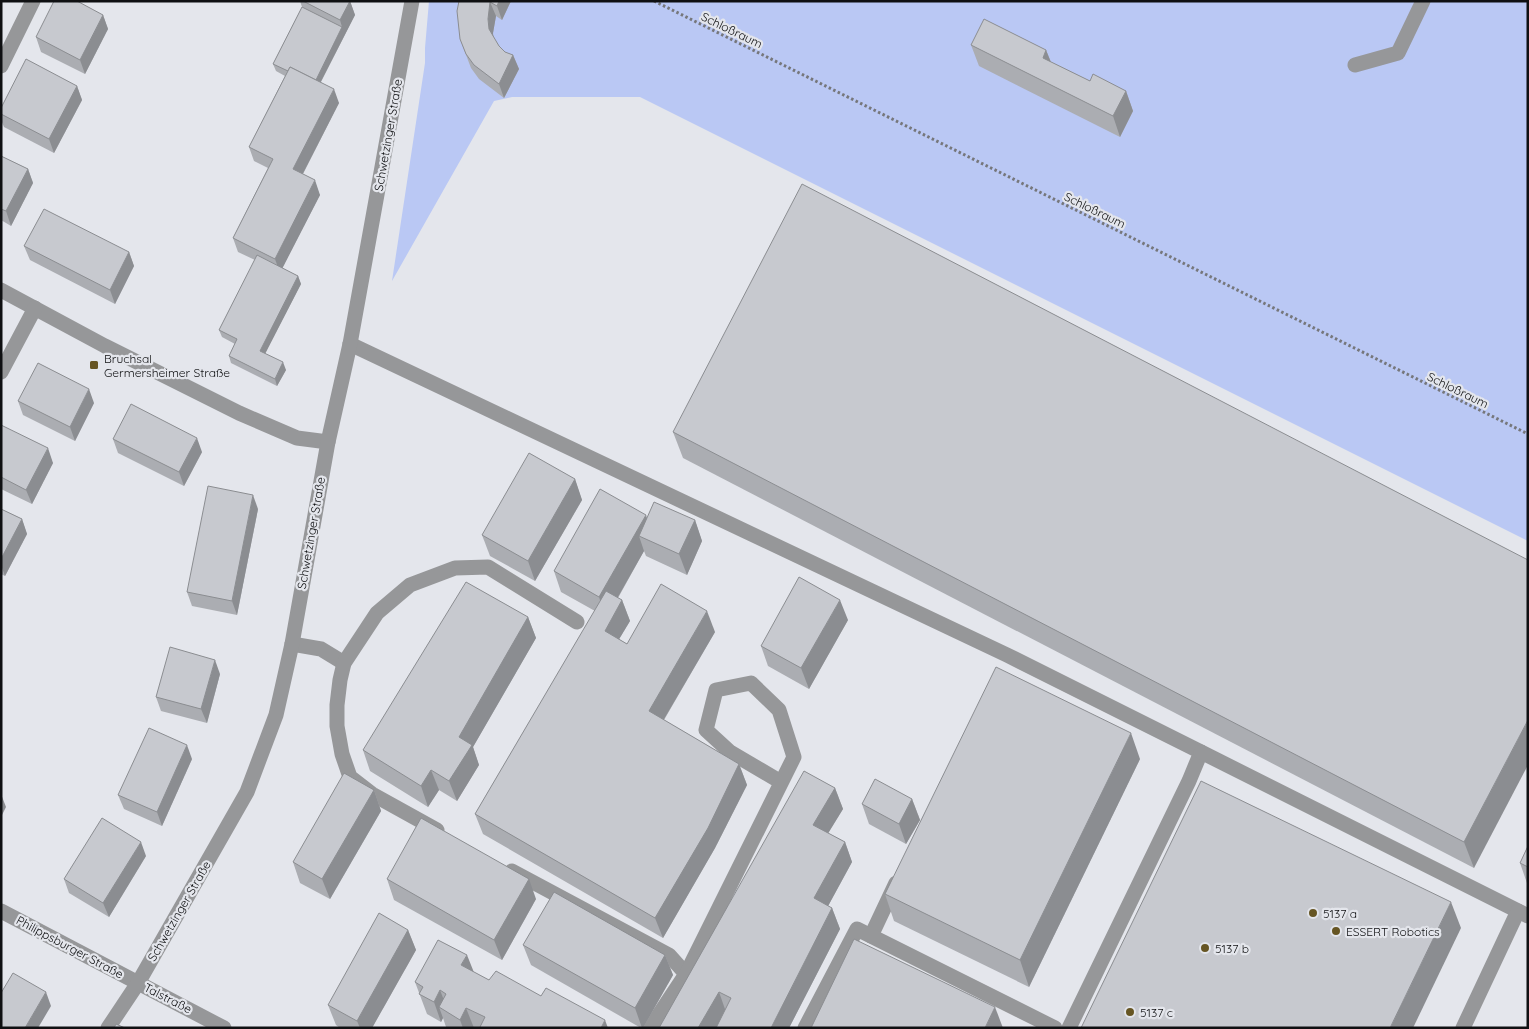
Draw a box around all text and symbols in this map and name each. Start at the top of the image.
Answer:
street label: Schloßraum [699,9,765,51]
street label: Schwetzinger Straße [371,78,405,192]
street label: Schloßraum [1062,189,1128,231]
place label: Bruchsal Germersheimer Straße [104,351,230,380]
marker: Bruchsal Germersheimer Straße [88,359,100,371]
street label: Schloßraum [1425,369,1491,411]
street label: Schwetzinger Straße [294,476,328,590]
street label: Schwetzinger Straße [144,858,214,964]
place label: 5137 a [1323,906,1357,921]
marker: 5137 a [1307,907,1319,919]
street label: Philippsburger Straße [14,912,126,982]
place label: ESSERT Robotics [1346,924,1440,939]
marker: ESSERT Robotics [1330,925,1342,937]
place label: 5137 b [1215,941,1249,956]
marker: 5137 b [1199,942,1211,954]
street label: Talstraße [142,980,195,1016]
place label: 5137 c [1140,1005,1173,1020]
marker: 5137 c [1124,1006,1136,1018]

